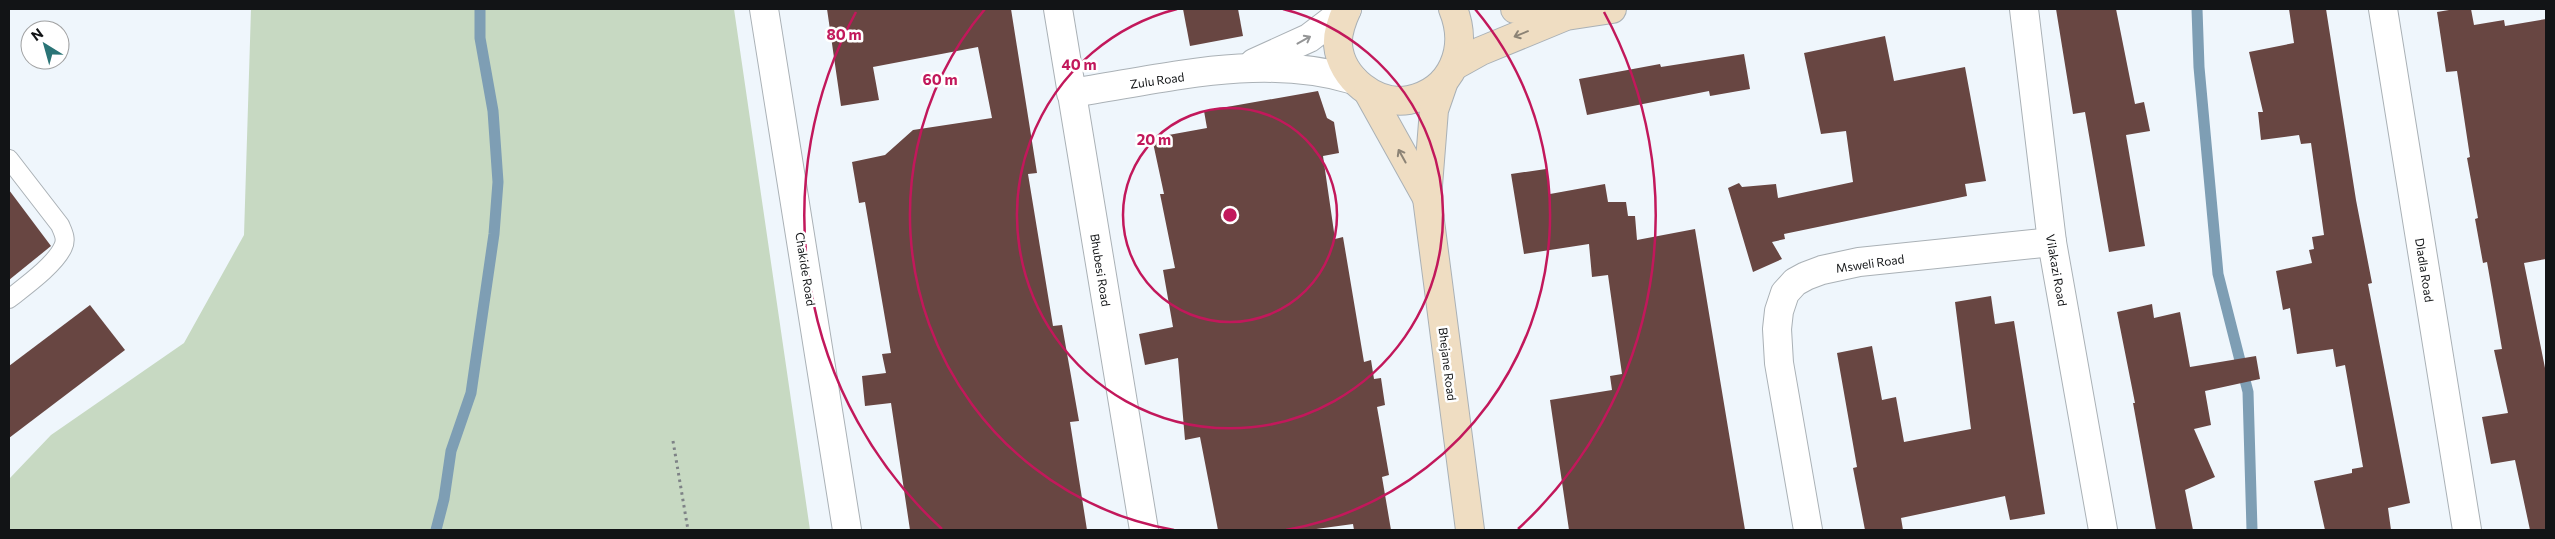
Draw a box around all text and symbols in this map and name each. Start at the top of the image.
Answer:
north arrow [20,20,70,70]
text: N [28,24,46,44]
text: 80 m [826,25,862,43]
one-way arrow [1514,30,1529,39]
one-way arrow [1296,35,1311,45]
text: 40 m [1061,55,1097,73]
street label: Zulu Road [1129,69,1185,91]
text: 60 m [922,70,958,88]
text: 20 m [1137,130,1171,148]
one-way arrow [1397,148,1407,163]
centre of rings [1221,206,1239,224]
street label: Chakide Road [793,231,819,307]
street label: Bhubesi Road [1088,233,1114,308]
street label: Vilakazi Road [2044,233,2070,307]
street label: Dladla Road [2413,237,2437,303]
street label: Msweli Road [1835,251,1905,275]
street label: Bhejane Road [1437,327,1459,402]

